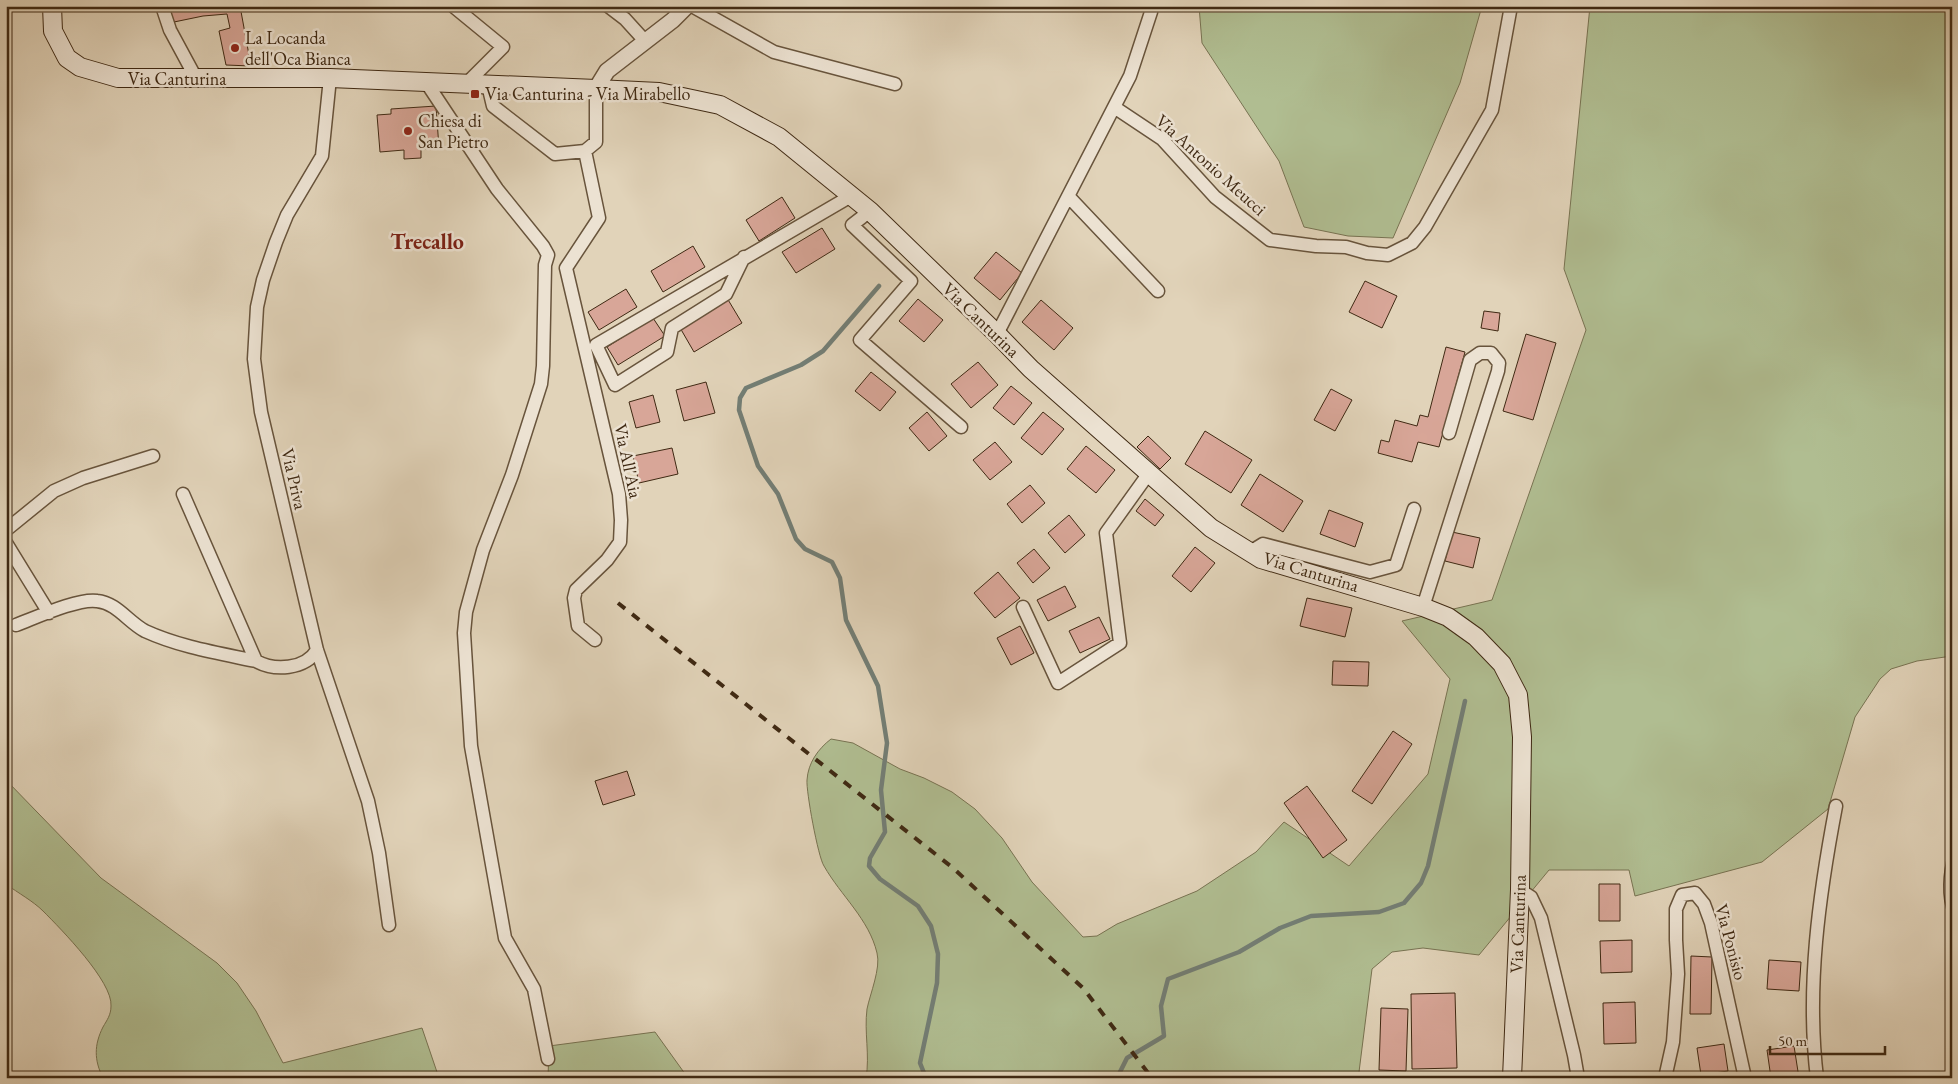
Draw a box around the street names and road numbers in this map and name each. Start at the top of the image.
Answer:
street label: Via Canturina [128,67,227,90]
street label: Via Antonio Meucci [1151,109,1272,221]
street label: Via Canturina [938,277,1025,363]
street label: Via All'Aia [609,421,648,501]
street label: Via Priva [276,446,313,513]
street label: Via Canturina [1261,546,1362,597]
street label: Via Canturina [1504,873,1531,974]
street label: Via Ponisio [1710,901,1753,983]

